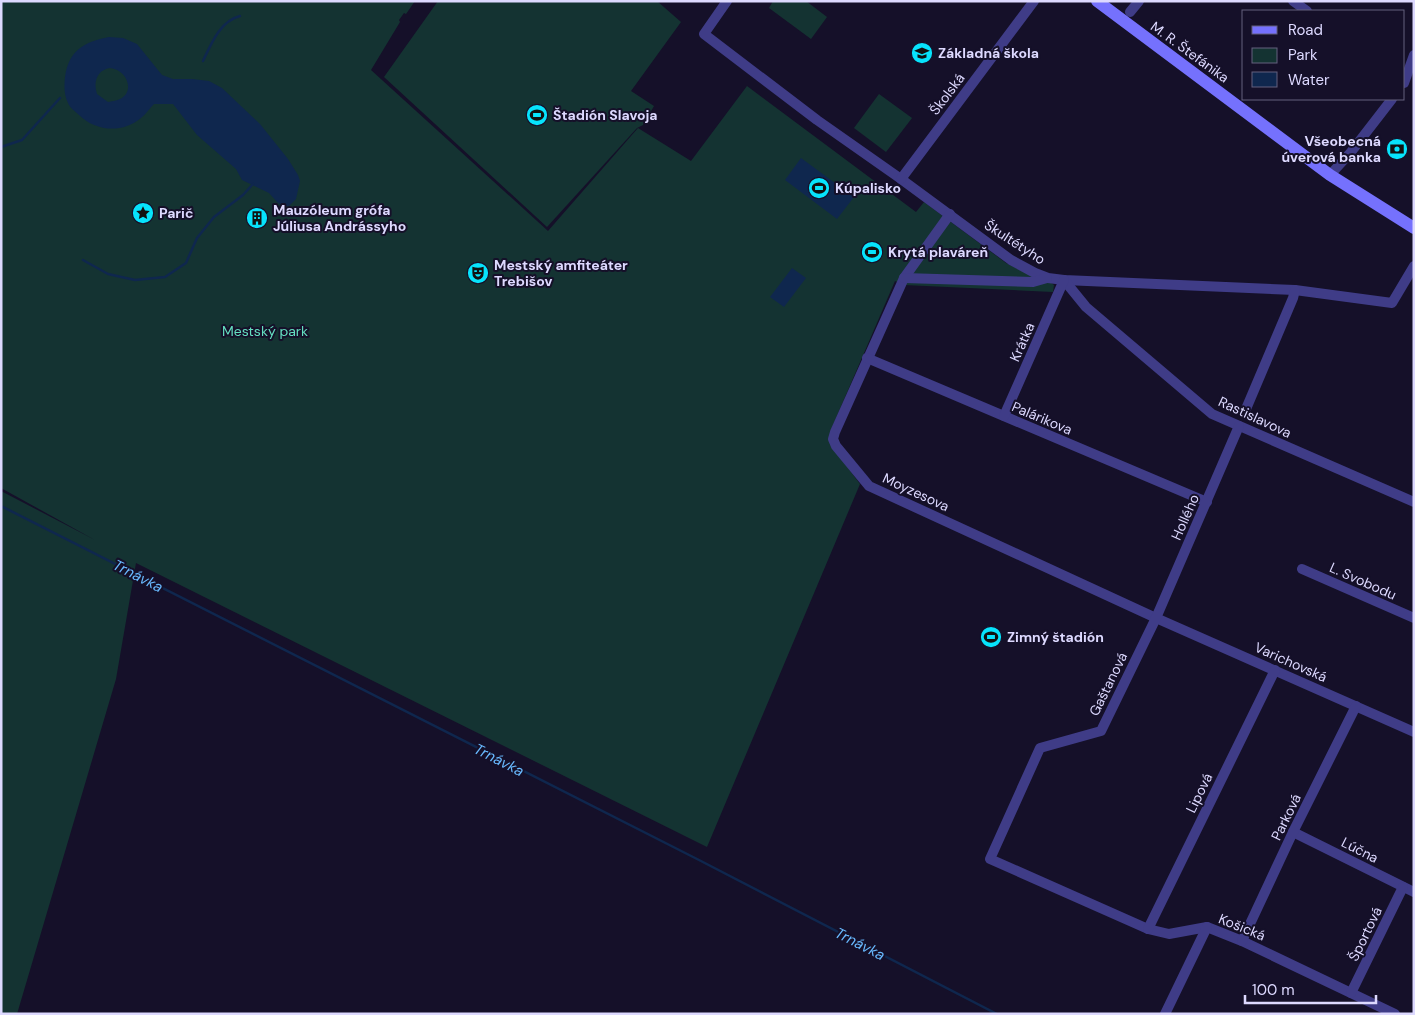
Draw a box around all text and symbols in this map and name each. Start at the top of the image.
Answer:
legend [1242,10,1405,100]
street label: M. R. Štefánika [1147,18,1233,86]
text: Road [1288,20,1323,40]
school or university icon: Základná škola [910,41,934,65]
place label: Základná škola [938,44,1039,62]
text: Park [1288,45,1318,65]
street label: Školská [925,70,969,118]
text: Water [1288,70,1330,90]
sports icon: Štadión Slavoja [525,103,549,127]
place label: Štadión Slavoja [553,106,658,124]
place label: Všeobecná úverová banka [1282,132,1381,166]
bank icon: Všeobecná úverová banka [1385,137,1409,161]
sports icon: Kúpalisko [807,176,831,200]
place label: Kúpalisko [835,179,901,197]
place icon: Parič [131,201,155,225]
place label: Mauzóleum grófa Júliusa Andrássyho [273,201,406,235]
place label: Parič [159,204,193,222]
building icon: Mauzóleum grófa Júliusa Andrássyho [245,206,269,230]
street label: Škultétyho [981,216,1049,268]
sports icon: Krytá plaváreň [860,240,884,264]
place label: Krytá plaváreň [888,243,988,261]
place label: Mestský amfiteáter Trebišov [494,256,628,290]
theatre icon: Mestský amfiteáter Trebišov [466,261,490,285]
street label: Krátka [1005,320,1039,364]
park label: Mestský park [222,322,308,340]
street label: Rastislavova [1216,392,1294,442]
street label: Palárikova [1009,397,1075,439]
street label: Moyzesova [880,469,952,515]
street label: Hollého [1167,491,1203,543]
water label: Trnávka [110,555,166,597]
street label: L. Svobodu [1327,558,1399,604]
sports icon: Zimný štadión [979,625,1003,649]
place label: Zimný štadión [1007,628,1104,646]
street label: Varichovská [1252,638,1330,686]
street label: Gaštanová [1085,649,1131,719]
water label: Trnávka [471,739,527,781]
street label: Lipová [1182,770,1216,816]
street label: Parková [1267,791,1305,843]
street label: Lúčna [1339,833,1381,867]
street label: Športová [1344,904,1386,964]
street label: Košická [1216,909,1268,945]
water label: Trnávka [832,923,888,965]
scale bar [1245,972,1376,1004]
text: 100 m [1252,980,1295,1000]

